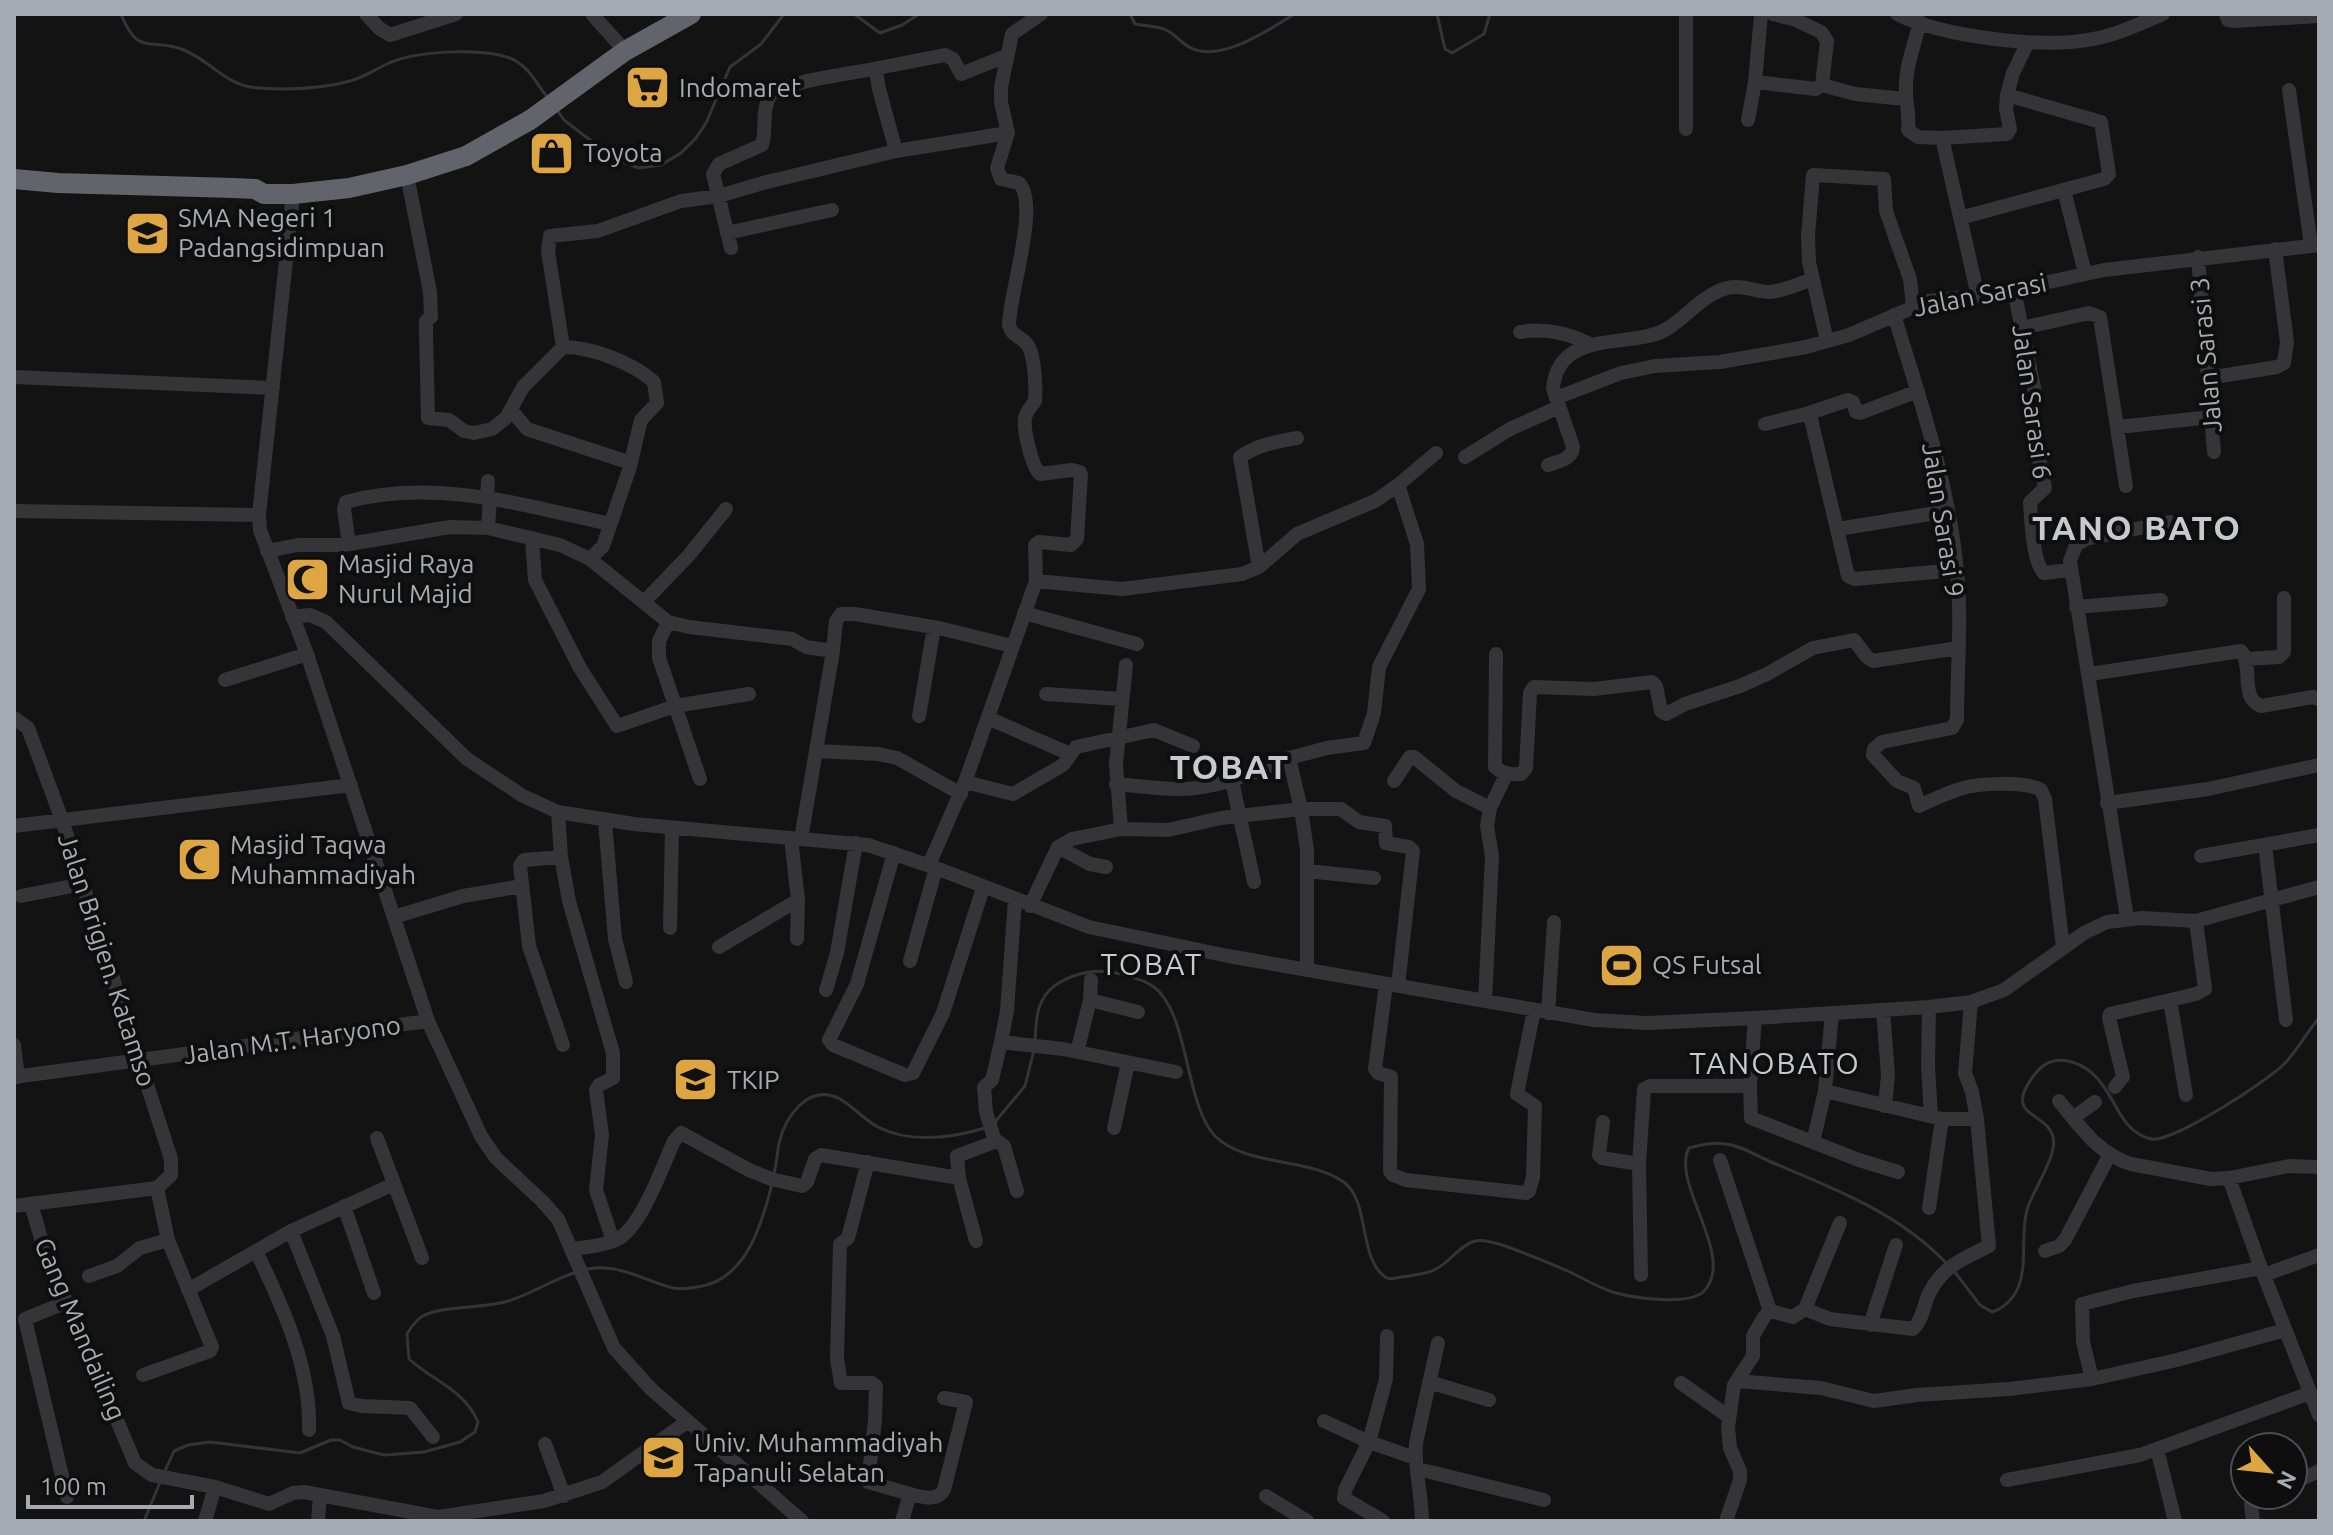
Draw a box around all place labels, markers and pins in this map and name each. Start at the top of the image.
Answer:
supermarket icon: Indomaret [624,64,672,112]
place label: Indomaret [679,73,801,102]
shop icon: Toyota [528,129,576,177]
place label: Toyota [583,138,663,167]
place label: SMA Negeri 1 Padangsidimpuan [178,203,385,262]
school or university icon: SMA Negeri 1 Padangsidimpuan [123,209,171,257]
place label: Masjid Raya Nurul Majid [338,549,474,608]
mosque icon: Masjid Raya Nurul Majid [283,555,331,603]
place label: Masjid Taqwa Muhammadiyah [230,830,416,889]
mosque icon: Masjid Taqwa Muhammadiyah [175,836,223,884]
sports icon: QS Futsal [1597,941,1645,989]
place label: QS Futsal [1652,950,1762,979]
school or university icon: TKIP [672,1056,720,1104]
place label: TKIP [727,1065,780,1094]
place label: Univ. Muhammadiyah Tapanuli Selatan [694,1428,943,1487]
school or university icon: Univ. Muhammadiyah Tapanuli Selatan [639,1434,687,1482]

